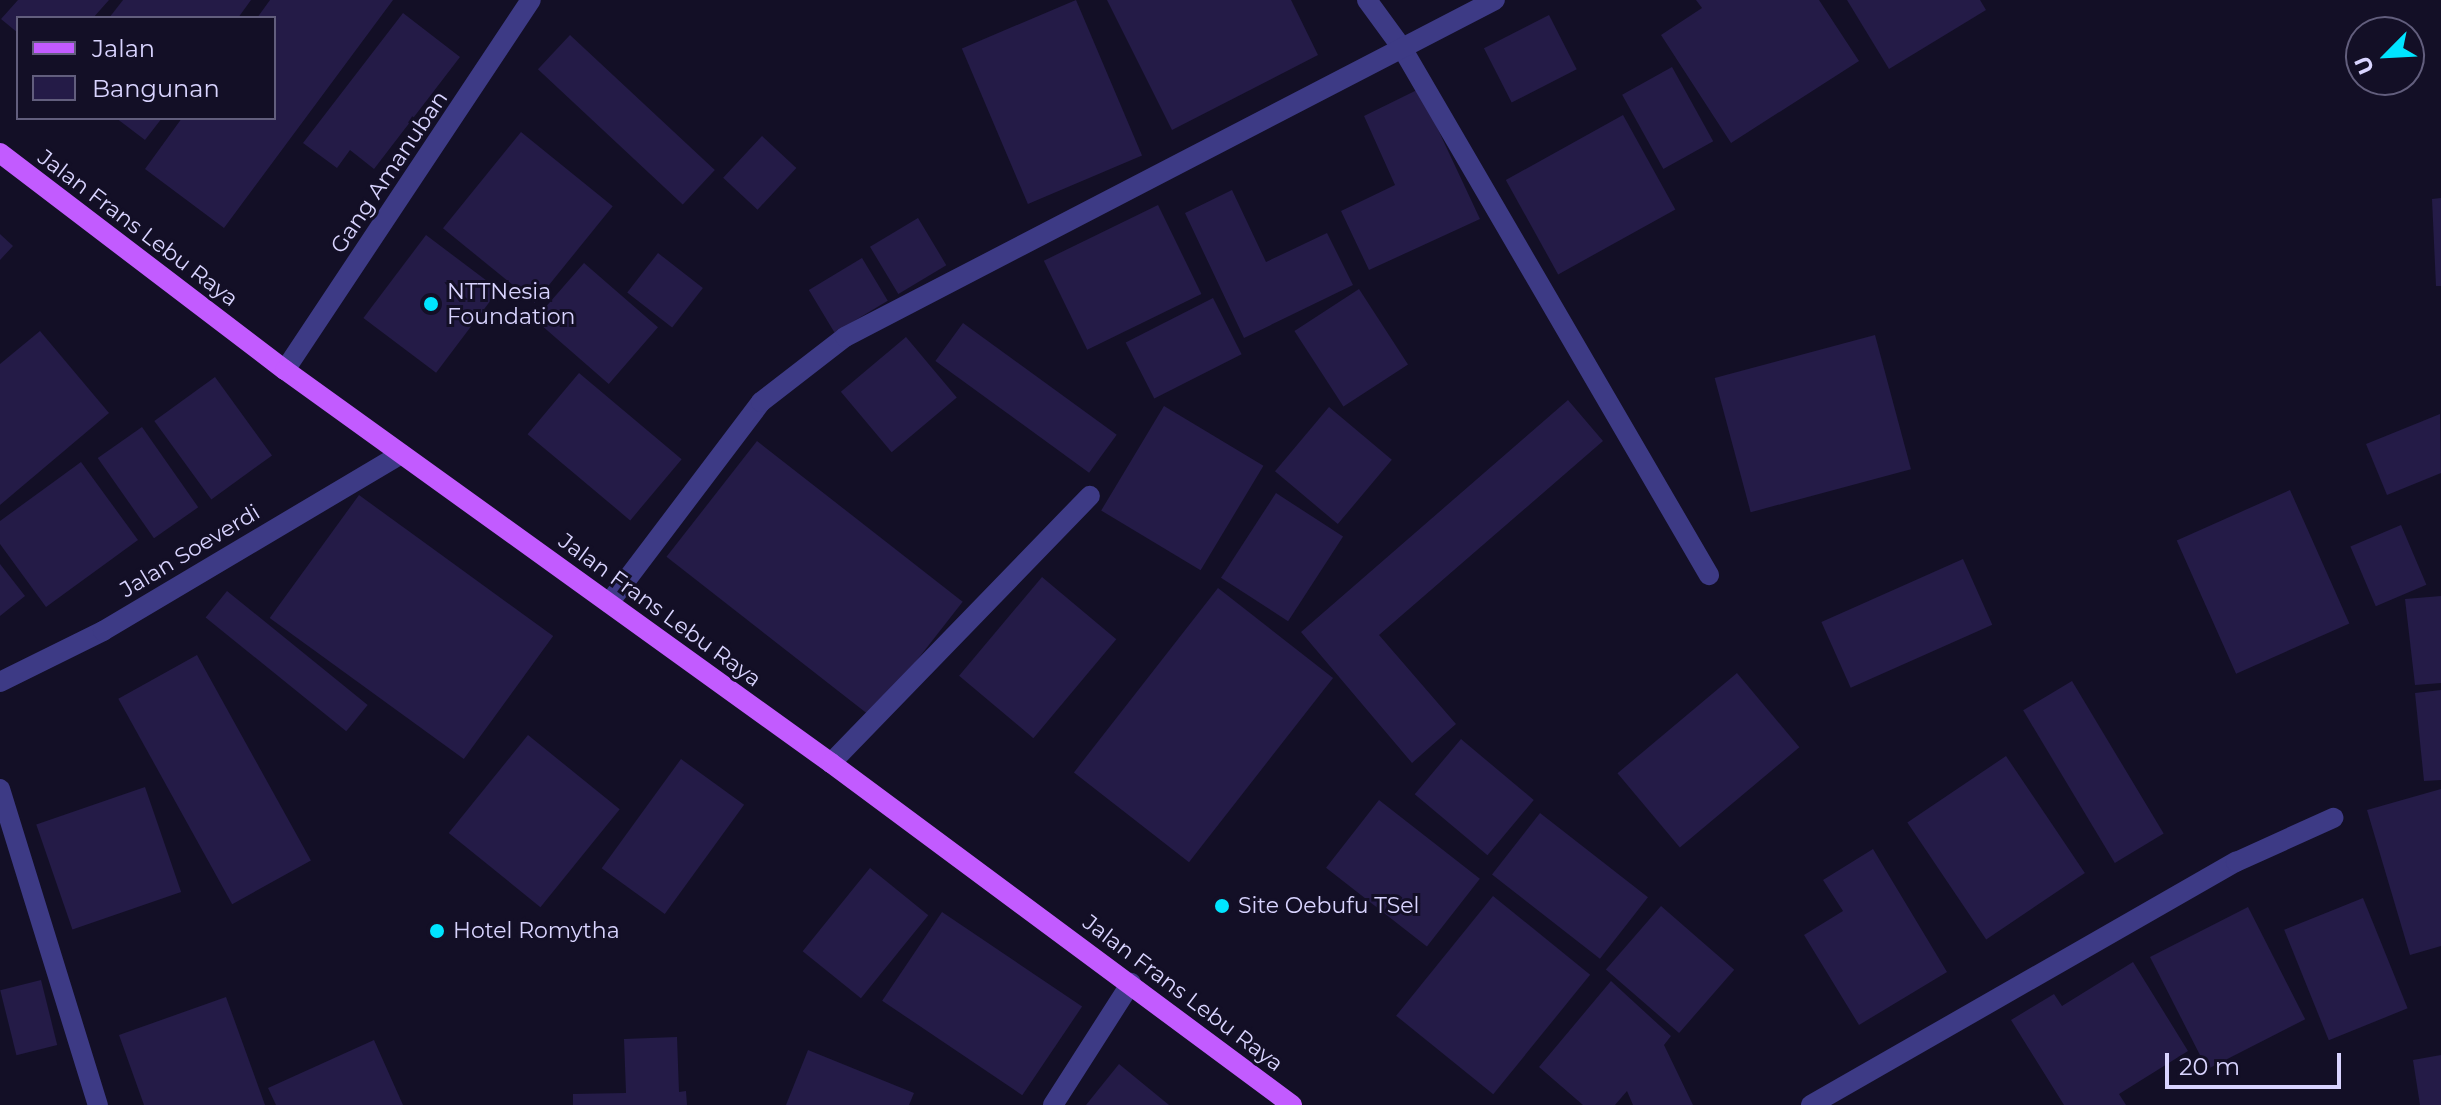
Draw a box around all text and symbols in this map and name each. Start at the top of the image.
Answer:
legend [16,16,276,120]
north arrow [2345,16,2425,96]
text: Jalan [92,34,155,63]
text: U [2349,52,2380,79]
text: Bangunan [92,74,220,103]
street label: Gang Amanuban [325,86,453,258]
street label: Jalan Frans Lebu Raya [33,144,243,312]
place label: NTTNesia Foundation [447,278,575,330]
marker: NTTNesia Foundation [422,295,440,313]
street label: Jalan Soeverdi [115,499,265,603]
street label: Jalan Frans Lebu Raya [554,528,766,692]
place label: Site Oebufu TSel [1238,893,1419,919]
marker: Site Oebufu TSel [1213,897,1231,915]
street label: Jalan Frans Lebu Raya [1078,909,1288,1077]
place label: Hotel Romytha [453,918,620,944]
marker: Hotel Romytha [428,922,446,940]
scale bar [2169,1037,2345,1087]
text: 20 m [2179,1052,2240,1081]

